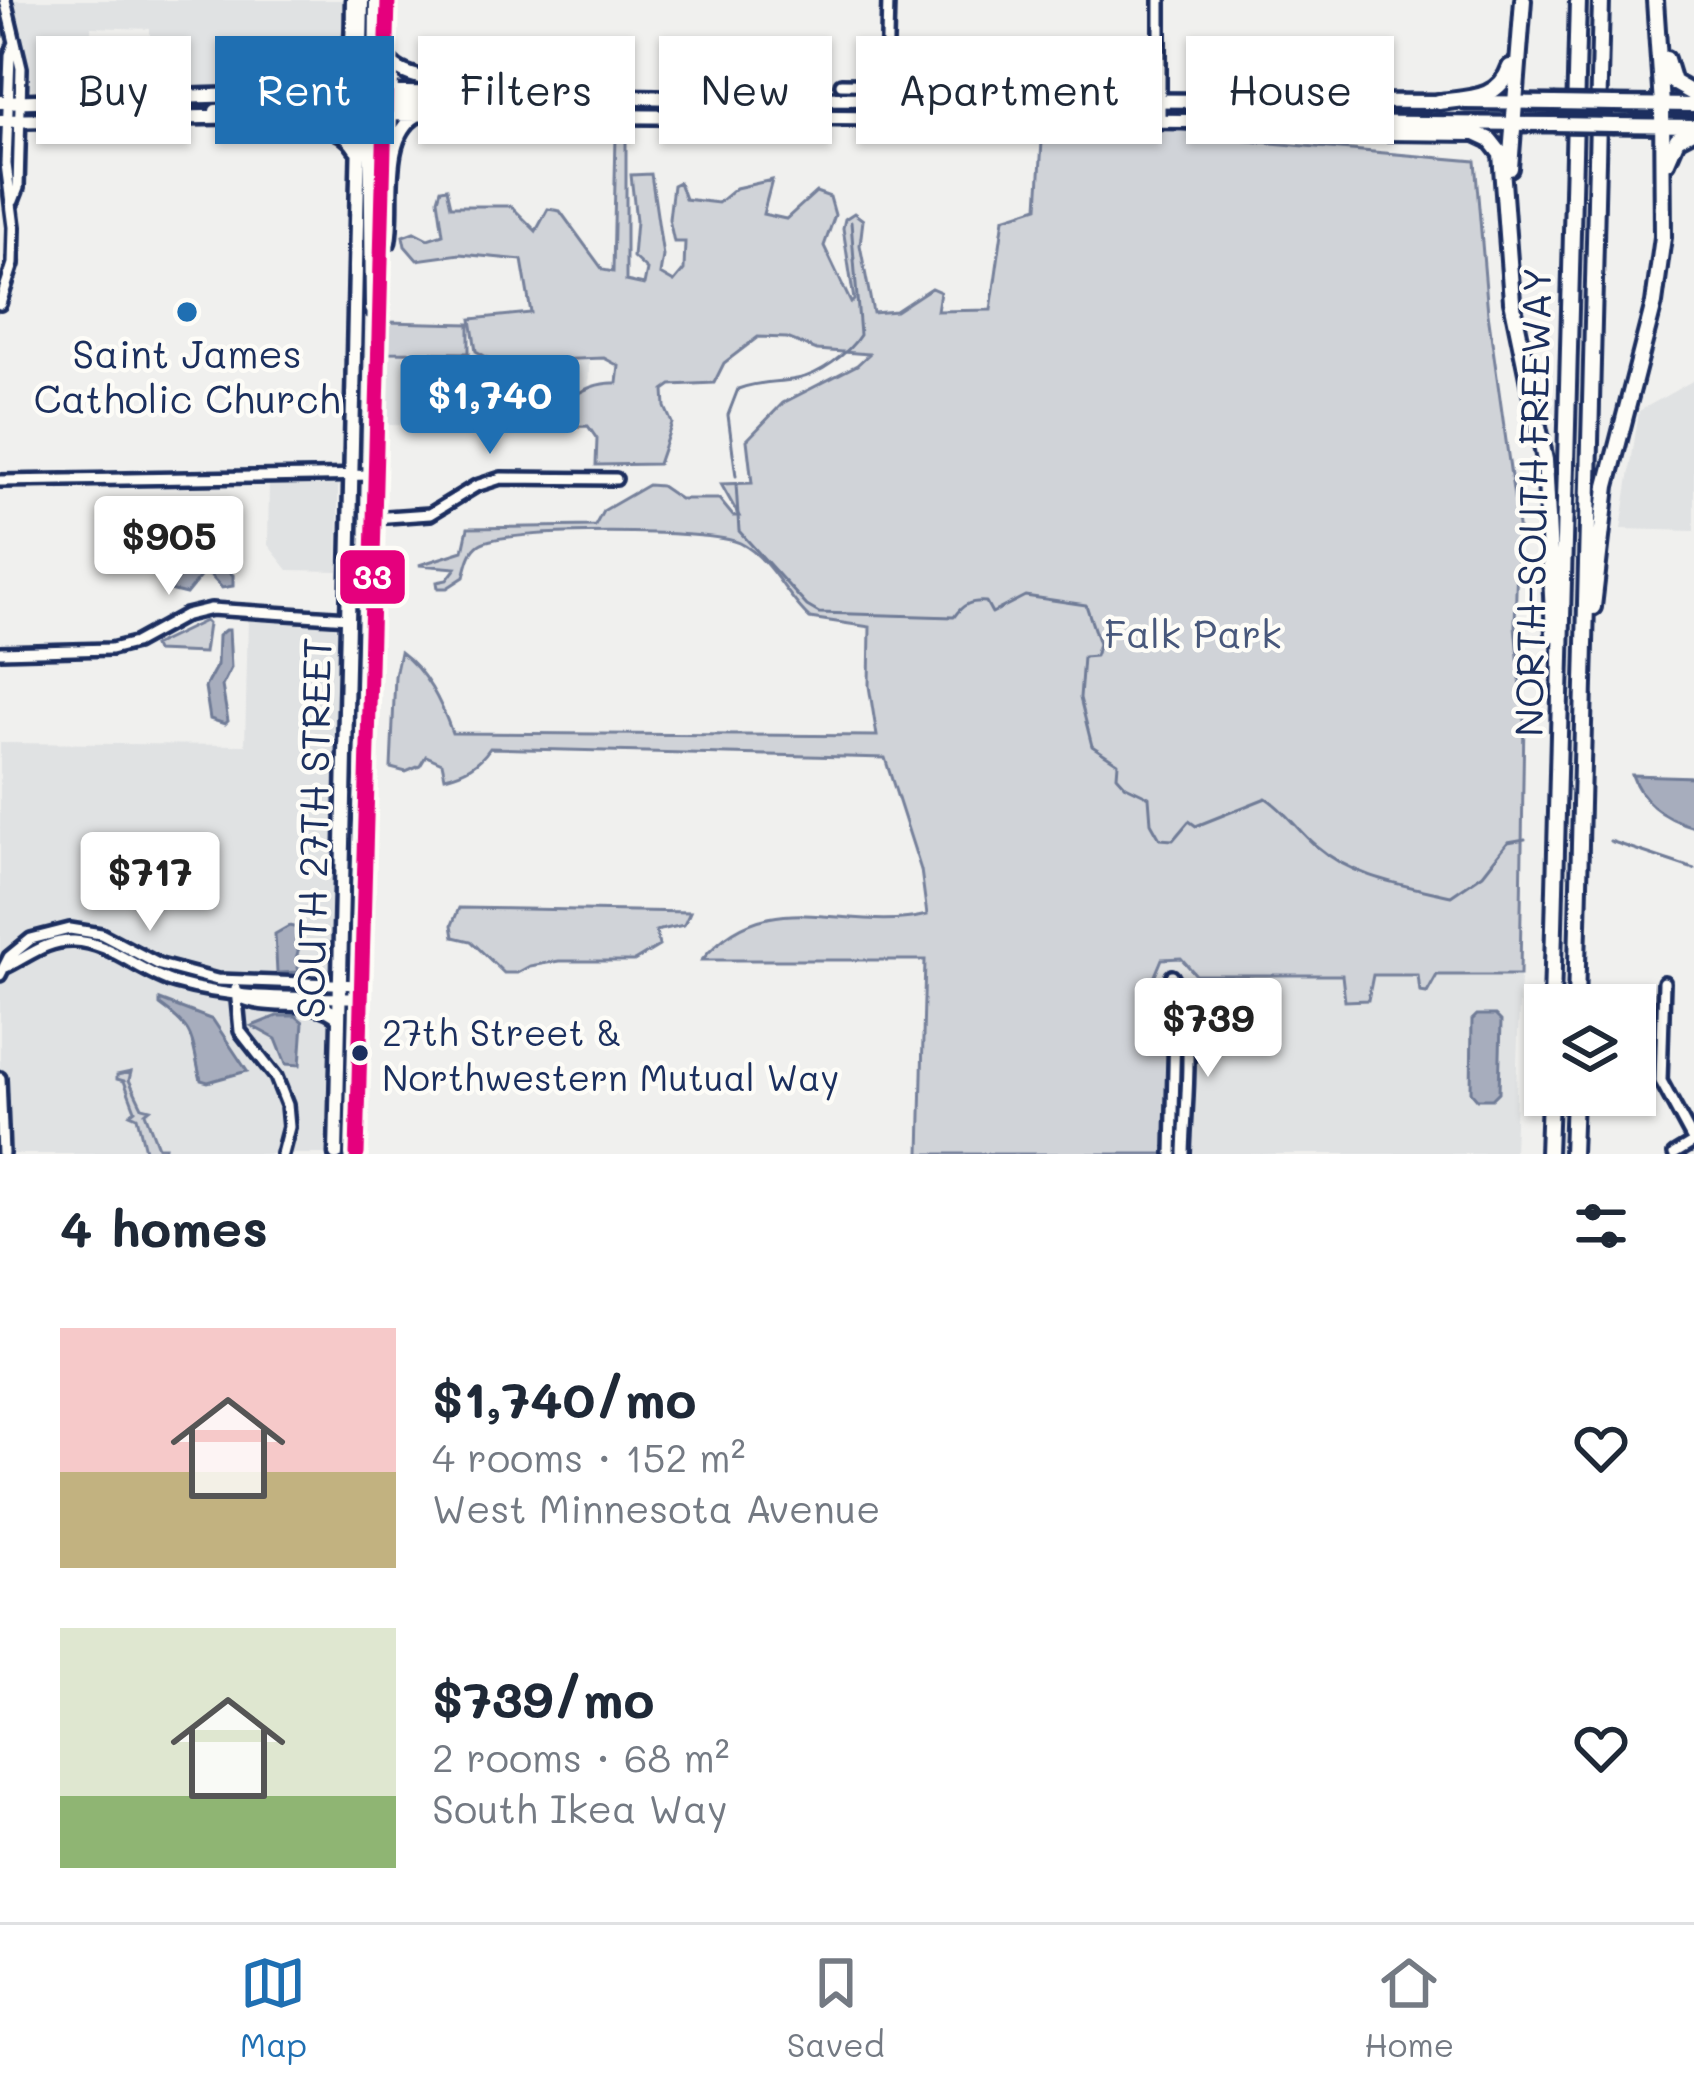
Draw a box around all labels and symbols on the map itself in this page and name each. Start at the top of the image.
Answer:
street label: NORTH-SOUTH FREEWAY [1502,267,1561,737]
marker: Saint James Catholic Church [174,299,200,325]
place label: Saint James Catholic Church [33,327,341,423]
pin: $1,740 [392,355,588,457]
pin: $905 [98,496,240,598]
line badge: 33 [338,548,407,606]
text: 33 [352,554,392,597]
park label: Falk Park [1104,607,1282,658]
street label: SOUTH 27TH STREET [284,637,341,1019]
pin: $717 [79,832,221,934]
pin: $739 [1137,978,1279,1080]
place label: 27th Street & Northwestern Mutual Way [382,1008,839,1101]
marker: 27th Street & Northwestern Mutual Way [349,1042,371,1064]

